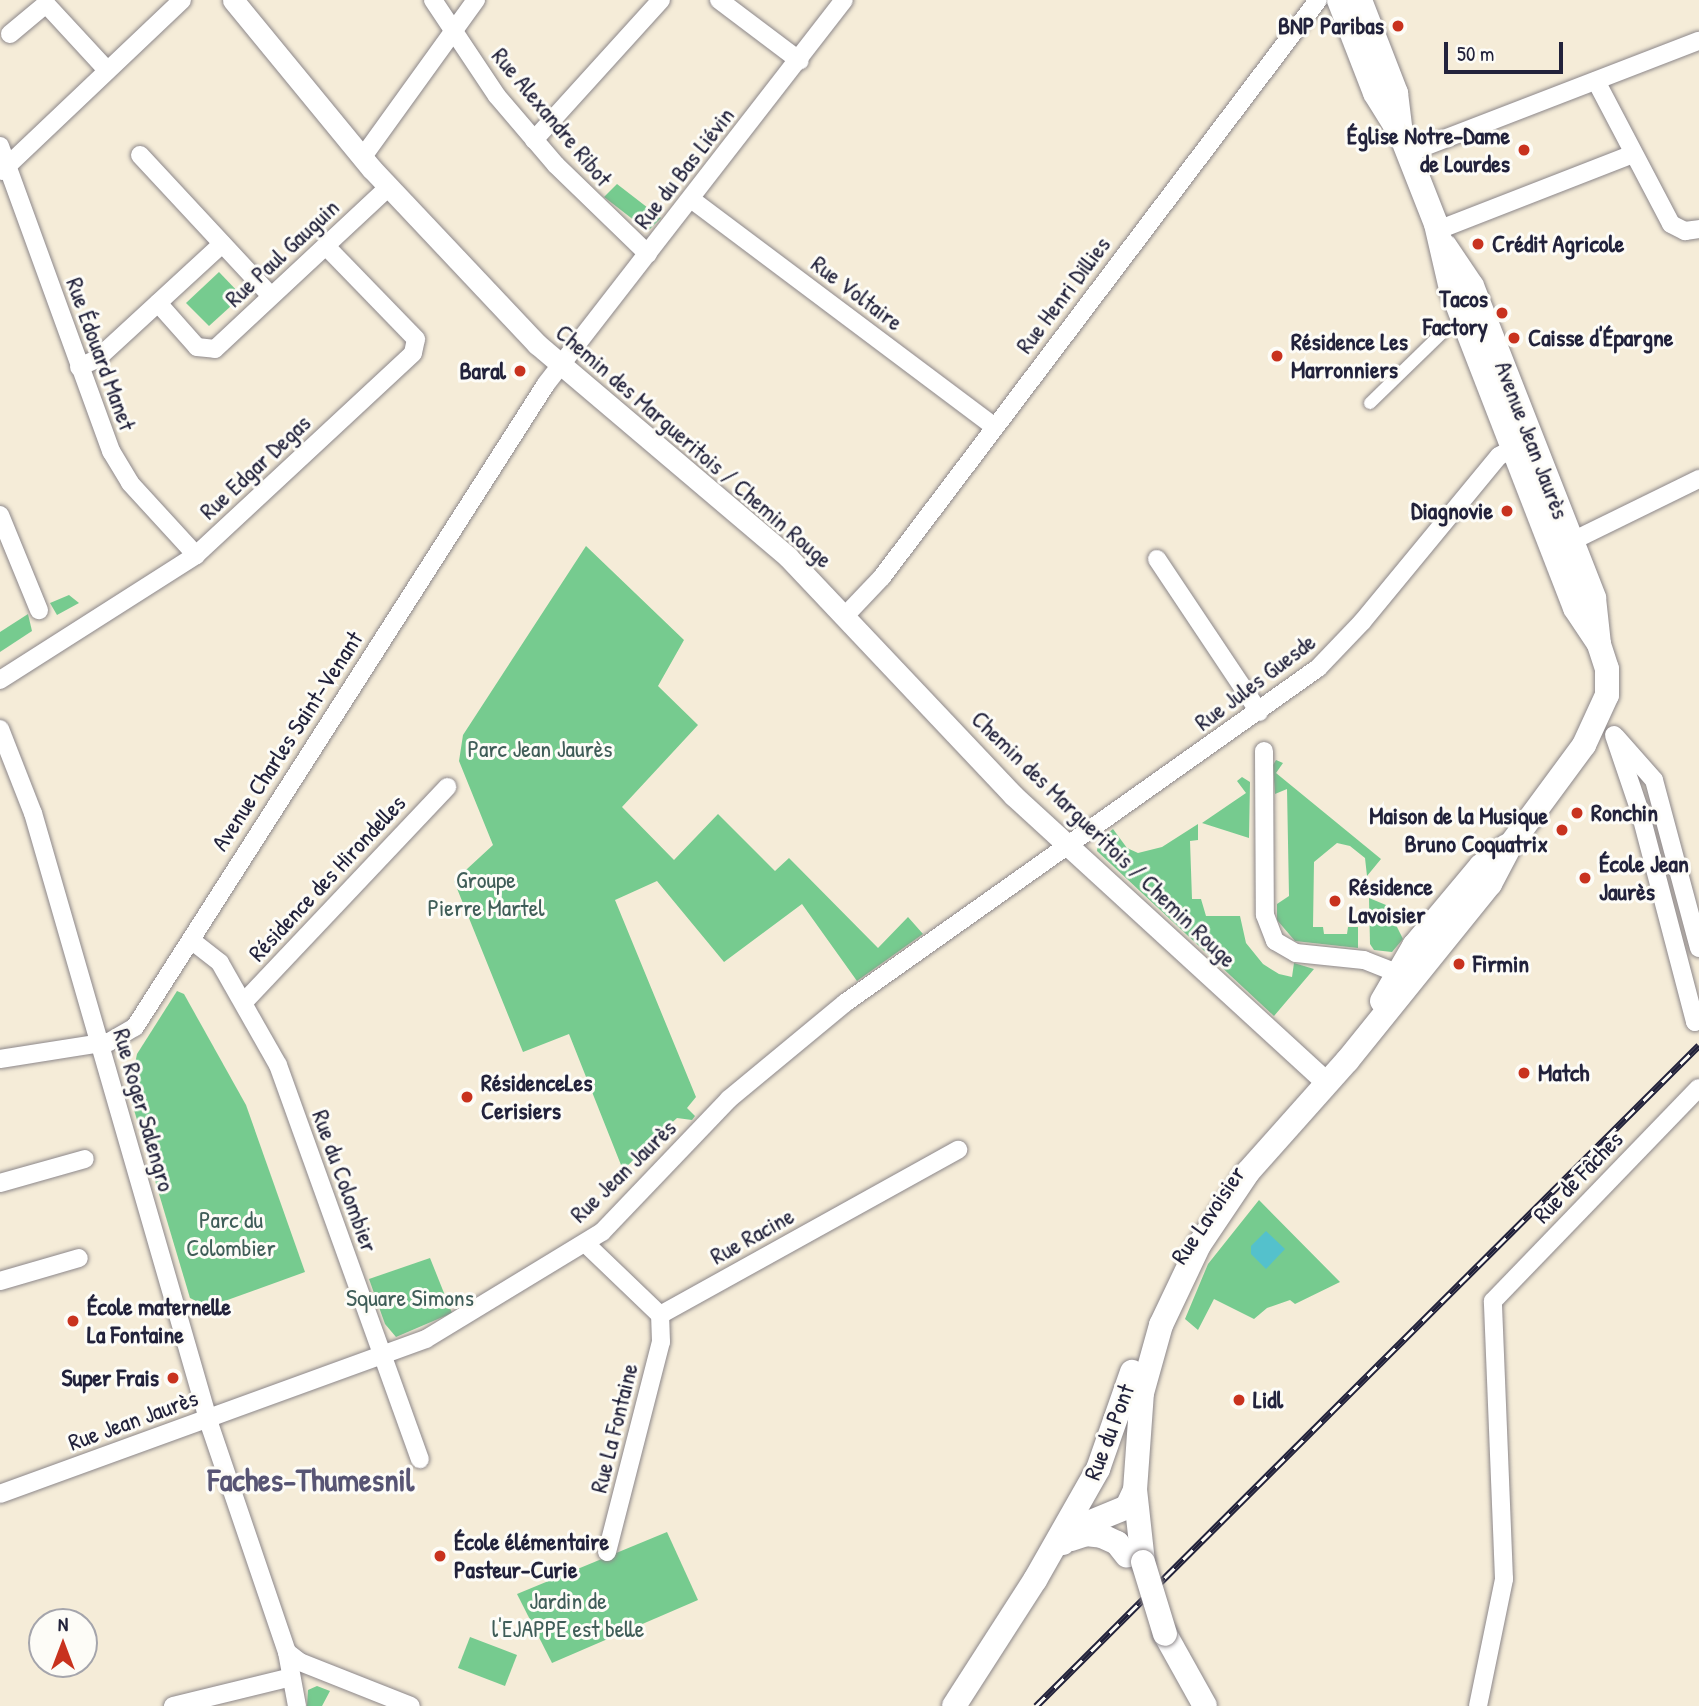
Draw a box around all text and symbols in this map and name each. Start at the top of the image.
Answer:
place label: BNP Paribas [1278,12,1384,40]
marker: BNP Paribas [1390,18,1406,34]
scale bar [1447,28,1566,72]
text: 50 m [1457,39,1494,68]
street label: Rue Alexandre Ribot [486,42,618,192]
street label: Rue du Bas Liévin [628,102,740,234]
place label: Église Notre-Dame de Lourdes [1347,122,1510,178]
marker: Église Notre-Dame de Lourdes [1516,142,1532,158]
street label: Rue Paul Gauguin [219,193,345,313]
place label: Crédit Agricole [1492,230,1624,258]
street label: Rue Henri Dillies [1010,231,1116,359]
marker: Crédit Agricole [1470,236,1486,252]
street label: Rue Voltaire [806,249,908,337]
street label: Rue Édouard Manet [60,274,142,434]
place label: Tacos Factory [1423,285,1488,341]
marker: Tacos Factory [1494,305,1510,321]
street label: Chemin des Margueritois / Chemin Rouge [550,318,838,574]
place label: Caisse d'Épargne [1528,324,1673,352]
place label: Résidence Les Marronniers [1291,328,1408,384]
marker: Caisse d'Épargne [1506,330,1522,346]
marker: Résidence Les Marronniers [1269,348,1285,364]
place label: Baral [459,357,506,385]
street label: Avenue Jean Jaurès [1489,357,1575,523]
marker: Baral [512,363,528,379]
street label: Rue Edgar Degas [194,409,316,525]
place label: Diagnovie [1411,497,1493,525]
marker: Diagnovie [1499,503,1515,519]
street label: Avenue Charles Saint-Venant [205,626,369,856]
street label: Rue Jules Guesde [1189,627,1321,737]
street label: Chemin des Margueritois / Chemin Rouge [966,705,1242,973]
park label: Parc Jean Jaurès [467,735,613,763]
street label: Résidence des Hirondelles [242,789,412,967]
place label: Ronchin [1591,799,1658,827]
place label: Maison de la Musique Bruno Coquatrix [1369,802,1548,858]
marker: Ronchin [1569,805,1585,821]
marker: Maison de la Musique Bruno Coquatrix [1554,822,1570,838]
place label: École Jean Jaurès [1599,850,1689,906]
park label: Groupe Pierre Martel [427,866,545,922]
marker: École Jean Jaurès [1577,870,1593,886]
place label: Résidence Lavoisier [1349,873,1433,929]
marker: Résidence Lavoisier [1327,893,1343,909]
place label: Firmin [1473,950,1529,978]
marker: Firmin [1451,956,1467,972]
street label: Rue Roger Salengro [107,1025,181,1195]
place label: Match [1538,1059,1589,1087]
marker: Match [1516,1065,1532,1081]
place label: RésidenceLes Cerisiers [481,1069,592,1125]
marker: RésidenceLes Cerisiers [459,1089,475,1105]
street label: Rue du Colombier [306,1106,384,1256]
street label: Rue Jean Jaurès [564,1114,682,1228]
street label: Rue de Fâches [1527,1125,1629,1229]
street label: Rue Lavoisier [1165,1161,1251,1269]
street label: Rue Racine [705,1201,799,1271]
park label: Parc du Colombier [186,1206,276,1262]
park label: Square Simons [346,1284,474,1312]
place label: École maternelle La Fontaine [87,1293,231,1349]
marker: École maternelle La Fontaine [65,1313,81,1329]
street label: Rue La Fontaine [584,1360,644,1496]
place label: Super Frais [62,1364,159,1392]
marker: Super Frais [165,1370,181,1386]
street label: Rue du Pont [1078,1380,1140,1484]
street label: Rue Jean Jaurès [64,1383,202,1457]
place label: Lidl [1253,1386,1283,1414]
marker: Lidl [1231,1392,1247,1408]
district label: Faches-Thumesnil [208,1461,414,1499]
place label: École élémentaire Pasteur-Curie [454,1528,609,1584]
marker: École élémentaire Pasteur-Curie [432,1548,448,1564]
park label: Jardin de l'EJAPPE est belle [492,1587,644,1643]
north arrow [28,1608,98,1678]
text: N [58,1611,68,1637]

